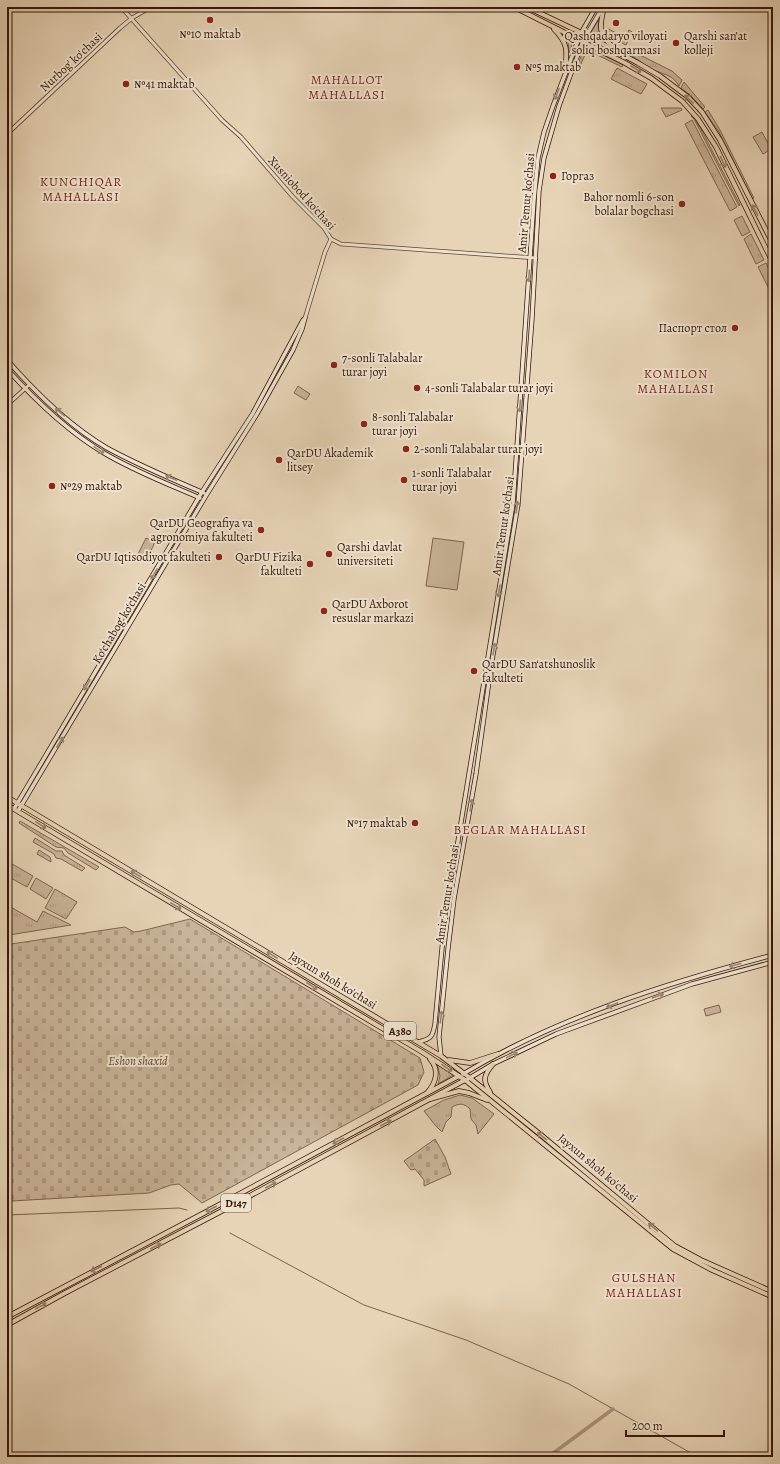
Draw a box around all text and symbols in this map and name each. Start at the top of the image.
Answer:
marker: №10 maktab [205,15,215,25]
marker: Qashqadaryo viloyati soliq boshqarmasi [611,18,621,28]
place label: №10 maktab [179,26,241,42]
place label: Qashqadaryo viloyati soliq boshqarmasi [565,28,667,58]
place label: Qarshi san’at kolleji [684,28,747,58]
street label: Nurbog' ko'chasi [36,29,106,95]
marker: Qarshi san’at kolleji [671,38,681,48]
place label: №5 maktab [525,59,581,75]
marker: №5 maktab [512,62,522,72]
one-way arrow [630,65,642,73]
district label: MAHALLOT MAHALLASI [308,71,386,103]
place label: №41 maktab [134,76,195,92]
marker: №41 maktab [121,79,131,89]
one-way arrow [553,87,560,100]
one-way arrow [684,94,694,104]
street label: Amir Temur ko'chasi [514,152,538,255]
street label: Xusniobod ko'chasi [265,153,339,233]
one-way arrow [720,156,727,168]
place label: Горгаз [561,168,594,184]
marker: Горгаз [548,171,558,181]
district label: KUNCHIQAR MAHALLASI [40,173,122,205]
place label: Bahor nomli 6-son bolalar bogchasi [583,189,674,219]
marker: Bahor nomli 6-son bolalar bogchasi [677,199,687,209]
one-way arrow [751,204,758,216]
one-way arrow [526,269,533,282]
place label: Паспорт стол [659,320,727,336]
marker: Паспорт стол [730,323,740,333]
place label: 7-sonli Talabalar turar joyi [342,350,423,380]
marker: 7-sonli Talabalar turar joyi [329,360,339,370]
district label: KOMILON MAHALLASI [637,365,715,397]
place label: 4-sonli Talabalar turar joyi [425,380,553,396]
marker: 4-sonli Talabalar turar joyi [412,383,422,393]
one-way arrow [516,399,523,412]
one-way arrow [54,408,65,417]
place label: 8-sonli Talabalar turar joyi [372,409,454,439]
marker: 8-sonli Talabalar turar joyi [359,419,369,429]
place label: 2-sonli Talabalar turar joyi [414,441,543,457]
marker: 2-sonli Talabalar turar joyi [401,444,411,454]
place label: QarDU Akademik litsey [287,445,373,475]
one-way arrow [94,446,105,454]
marker: QarDU Akademik litsey [274,455,284,465]
place label: 1-sonli Talabalar turar joyi [412,465,492,495]
one-way arrow [165,474,177,482]
marker: 1-sonli Talabalar turar joyi [399,475,409,485]
street label: Amir Temur ko'chasi [488,475,518,578]
place label: №29 maktab [60,478,122,494]
marker: №29 maktab [47,481,57,491]
one-way arrow [514,501,521,514]
place label: QarDU Geografiya va agronomiya fakulteti [150,515,253,545]
marker: QarDU Geografiya va agronomiya fakulteti [256,525,266,535]
place label: Qarshi davlat universiteti [337,539,402,569]
place label: QarDU Iqtisodiyot fakulteti [77,549,211,565]
place label: QarDU Fizika fakulteti [235,549,302,579]
marker: Qarshi davlat universiteti [324,549,334,559]
marker: QarDU Iqtisodiyot fakulteti [214,552,224,562]
marker: QarDU Fizika fakulteti [305,559,315,569]
one-way arrow [150,568,158,580]
street label: Ko‘chabog‘ ko‘chasi [89,580,149,666]
one-way arrow [495,584,503,597]
place label: QarDU Axborot resuslar markazi [332,596,414,626]
marker: QarDU Axborot resuslar markazi [319,606,329,616]
one-way arrow [491,643,499,656]
place label: QarDU San‘atshunoslik fakulteti [482,656,596,686]
marker: QarDU San‘atshunoslik fakulteti [469,666,479,676]
one-way arrow [83,679,91,691]
one-way arrow [56,736,64,748]
one-way arrow [467,799,475,812]
place label: №17 maktab [347,815,407,831]
marker: №17 maktab [410,818,420,828]
one-way arrow [35,821,47,829]
district label: BEGLAR MAHALLASI [453,821,587,838]
street label: Amir Temur ko'chasi [431,843,463,946]
one-way arrow [130,870,142,878]
one-way arrow [170,902,182,910]
street label: Jayxun shoh ko'chasi [286,947,380,1013]
one-way arrow [266,950,278,958]
one-way arrow [729,962,742,970]
one-way arrow [306,982,317,990]
one-way arrow [651,992,664,999]
one-way arrow [606,1002,618,1010]
one-way arrow [438,1011,445,1024]
road number: A380 [384,1022,416,1040]
one-way arrow [505,1051,517,1058]
park label: Eshon shaxid [108,1053,168,1069]
one-way arrow [441,1065,453,1073]
one-way arrow [379,1119,391,1127]
street label: Jayxun shoh ko'chasi [555,1130,641,1206]
one-way arrow [537,1131,548,1140]
one-way arrow [332,1137,344,1145]
one-way arrow [265,1181,277,1188]
road number: D147 [221,1194,251,1212]
one-way arrow [205,1206,217,1213]
one-way arrow [648,1223,659,1232]
one-way arrow [150,1241,162,1249]
one-way arrow [90,1266,102,1273]
district label: GULSHAN MAHALLASI [605,1269,683,1301]
one-way arrow [35,1301,47,1309]
scale bar [626,1412,724,1438]
text: 200 m [632,1418,663,1434]

